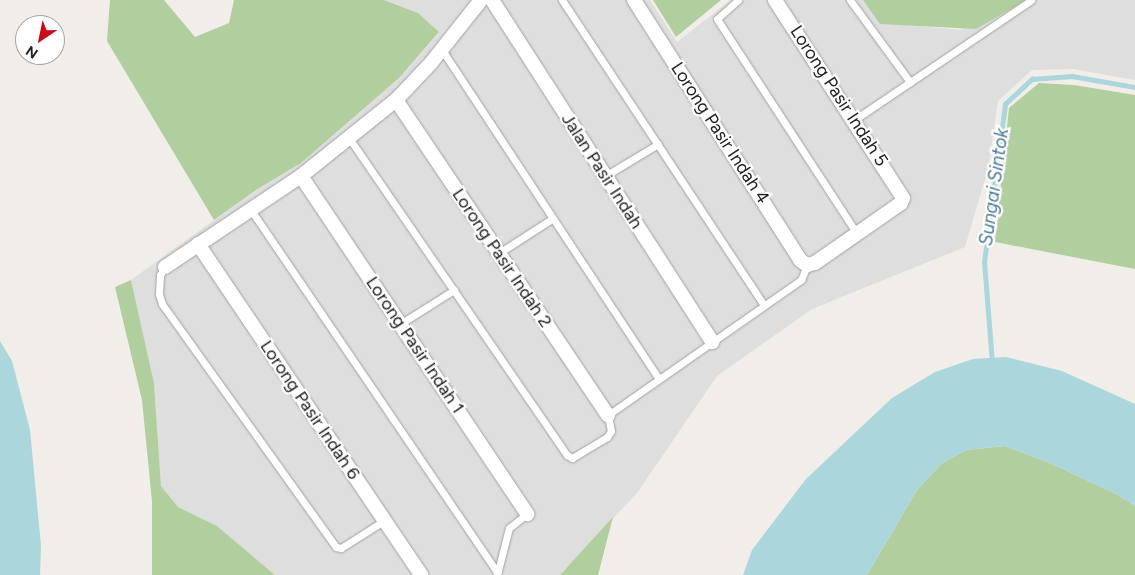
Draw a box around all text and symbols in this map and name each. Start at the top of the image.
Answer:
north arrow [15,15,65,65]
street label: Lorong Pasir Indah 5 [785,22,893,170]
text: N [23,42,41,62]
street label: Lorong Pasir Indah 4 [666,58,774,208]
street label: Jalan Pasir Indah [557,109,647,233]
water label: Sungai Sintok [974,127,1014,247]
street label: Lorong Pasir Indah 2 [447,184,557,332]
street label: Lorong Pasir Indah 1 [361,272,469,418]
street label: Lorong Pasir Indah 6 [255,336,365,484]

